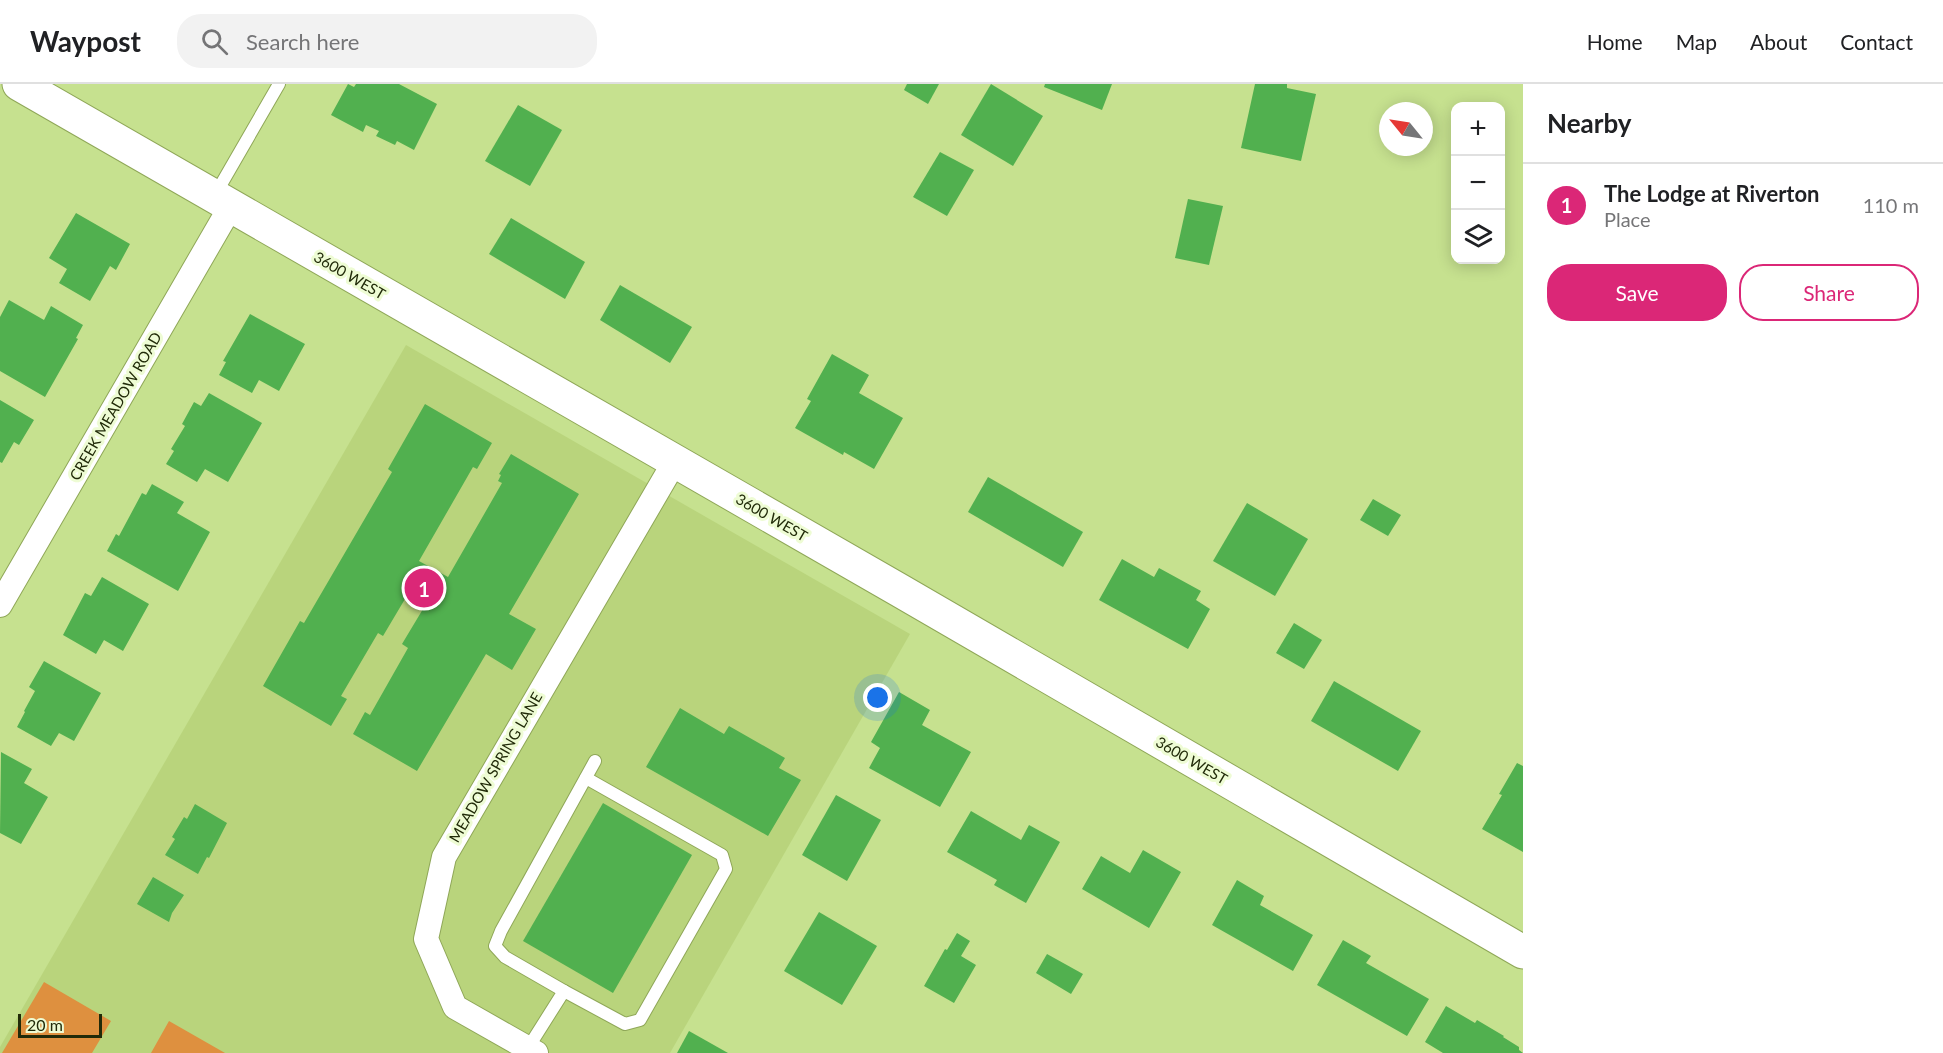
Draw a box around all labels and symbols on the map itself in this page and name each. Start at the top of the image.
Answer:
north arrow [1379,102,1433,156]
street label: 3600 WEST [311,247,389,303]
street label: CREEK MEADOW ROAD [65,329,165,483]
street label: 3600 WEST [733,489,811,545]
pin: 1 [404,566,444,610]
your location [863,683,892,712]
street label: MEADOW SPRING LANE [445,689,545,845]
street label: 3600 WEST [1153,732,1231,788]
scale bar [18,1011,102,1038]

